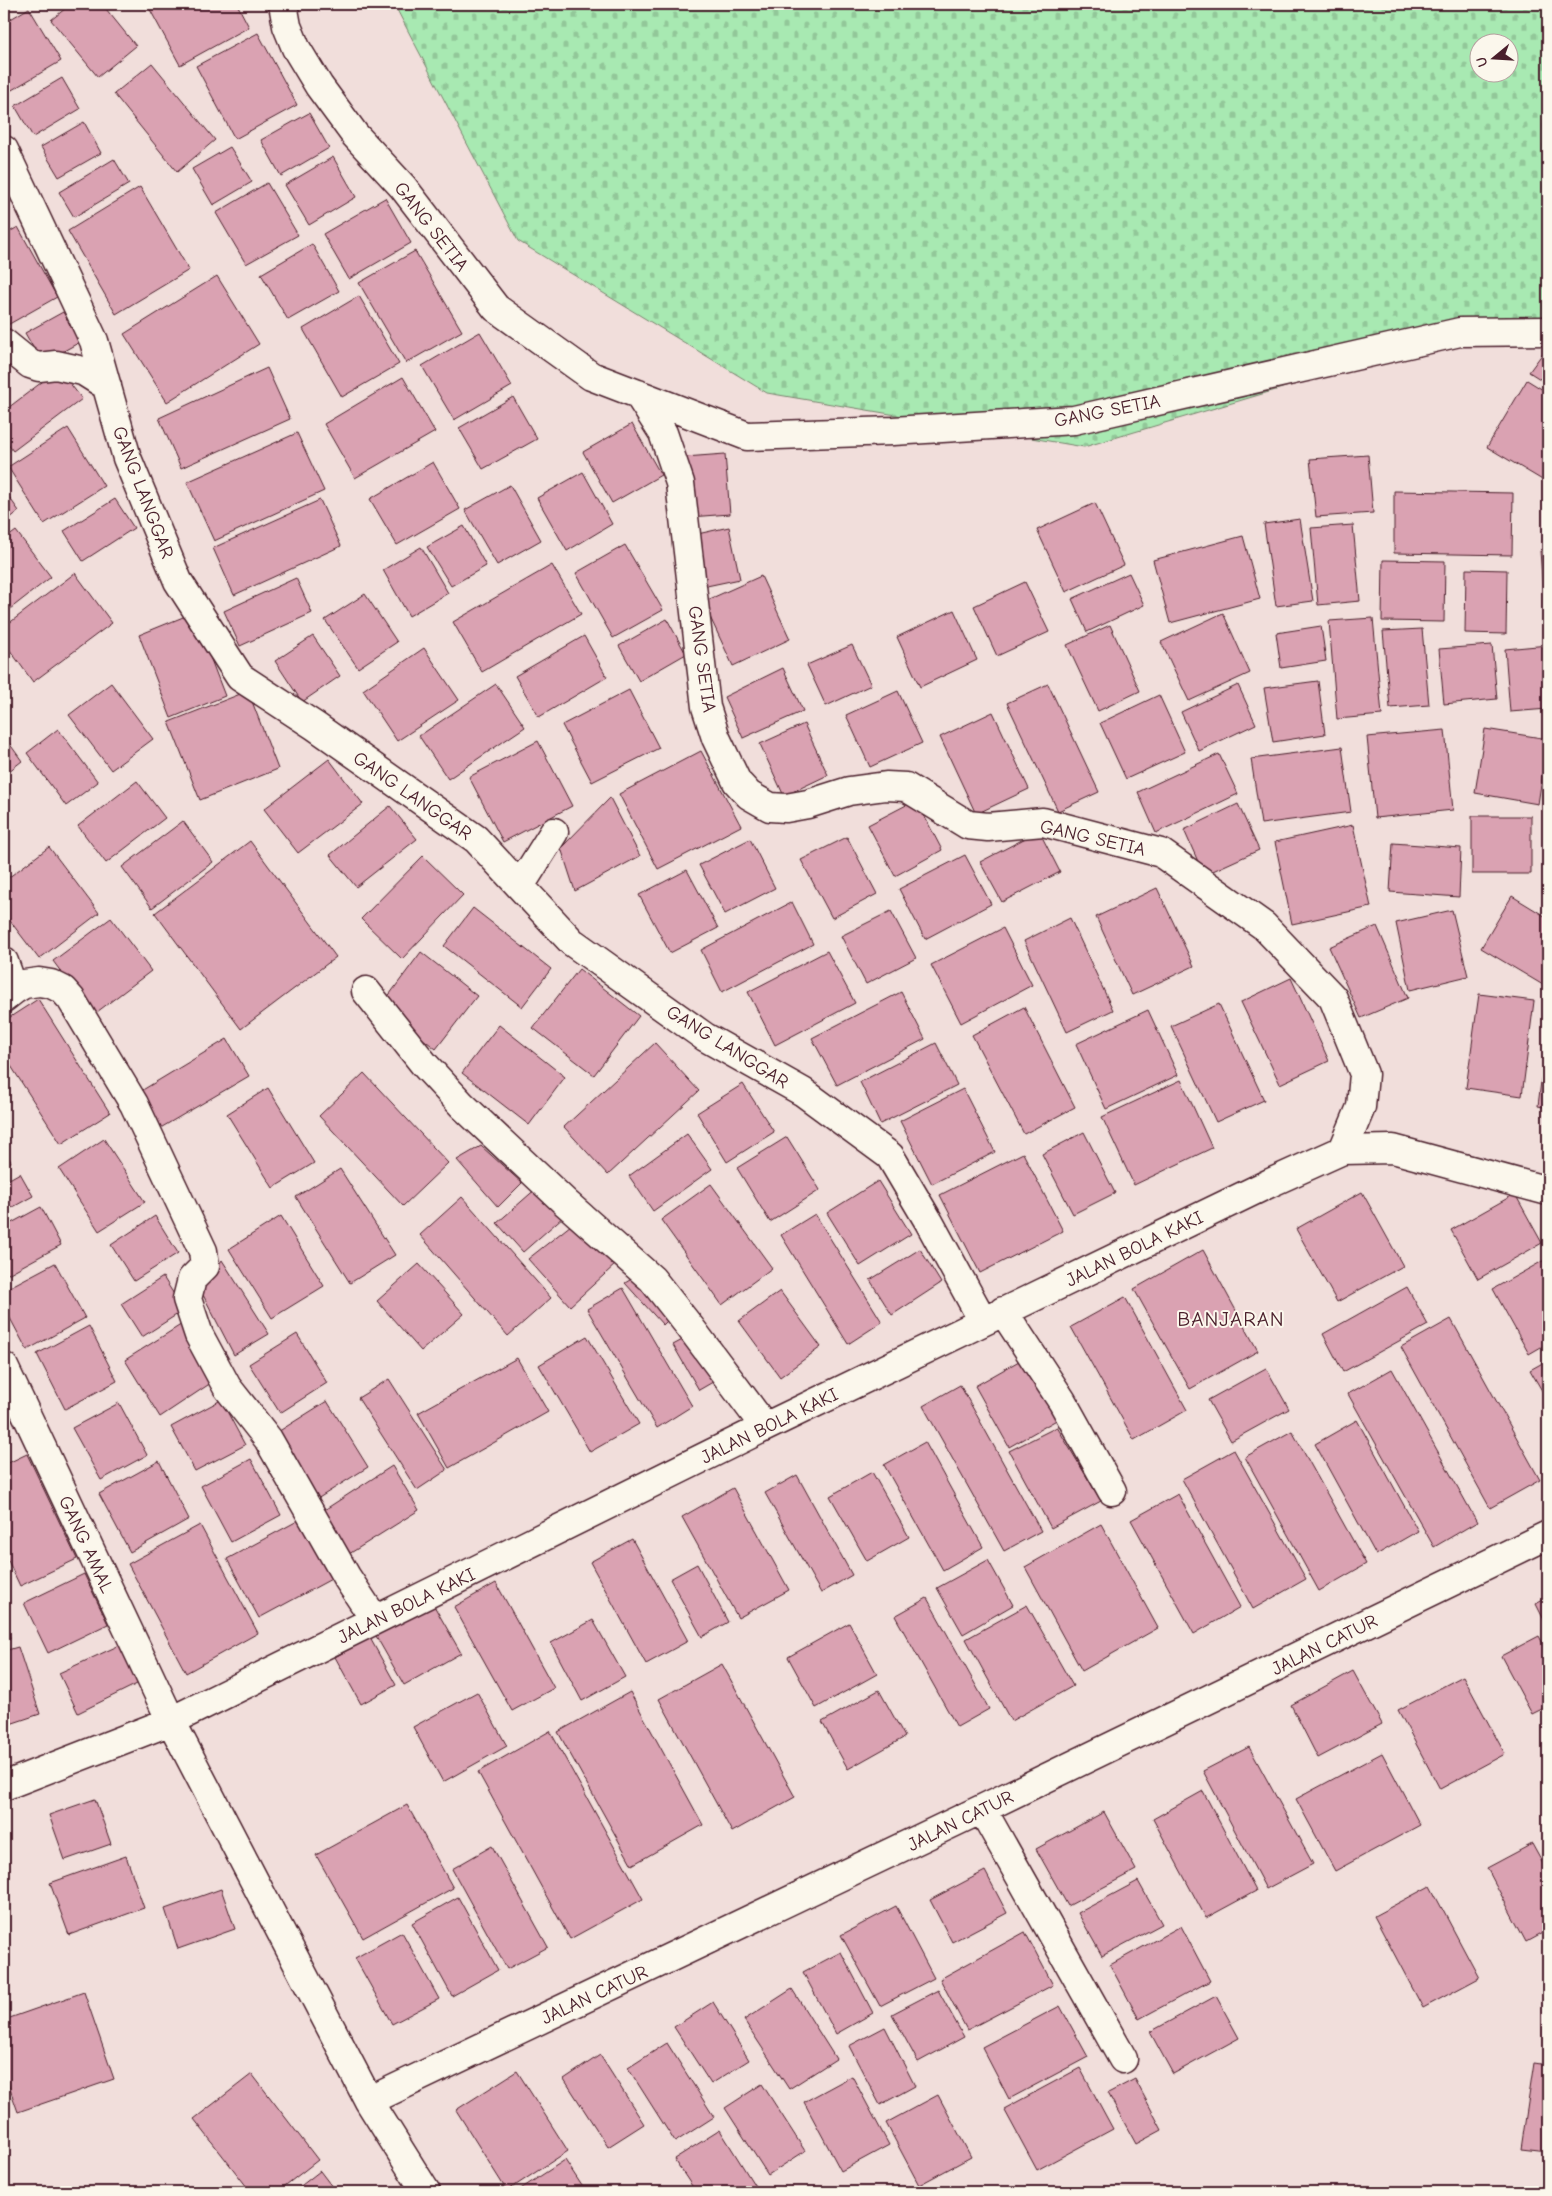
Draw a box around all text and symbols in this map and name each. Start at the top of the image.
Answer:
north arrow [1470,32,1520,82]
text: U [1473,55,1492,69]
street label: GANG SETIA [389,178,473,276]
street label: GANG SETIA [1052,390,1162,432]
street label: GANG LANGGAR [108,423,178,562]
street label: GANG SETIA [684,604,720,714]
street label: GANG LANGGAR [349,747,476,845]
street label: GANG SETIA [1038,815,1148,861]
street label: GANG LANGGAR [662,1000,793,1093]
street label: JALAN BOLA KAKI [1062,1206,1207,1292]
district label: BANJARAN [1177,1307,1285,1331]
street label: JALAN BOLA KAKI [697,1383,842,1469]
street label: GANG AMAL [54,1492,118,1597]
street label: JALAN BOLA KAKI [334,1563,479,1649]
street label: JALAN CATUR [1268,1610,1381,1680]
street label: JALAN CATUR [904,1786,1017,1856]
street label: JALAN CATUR [538,1961,651,2029]

